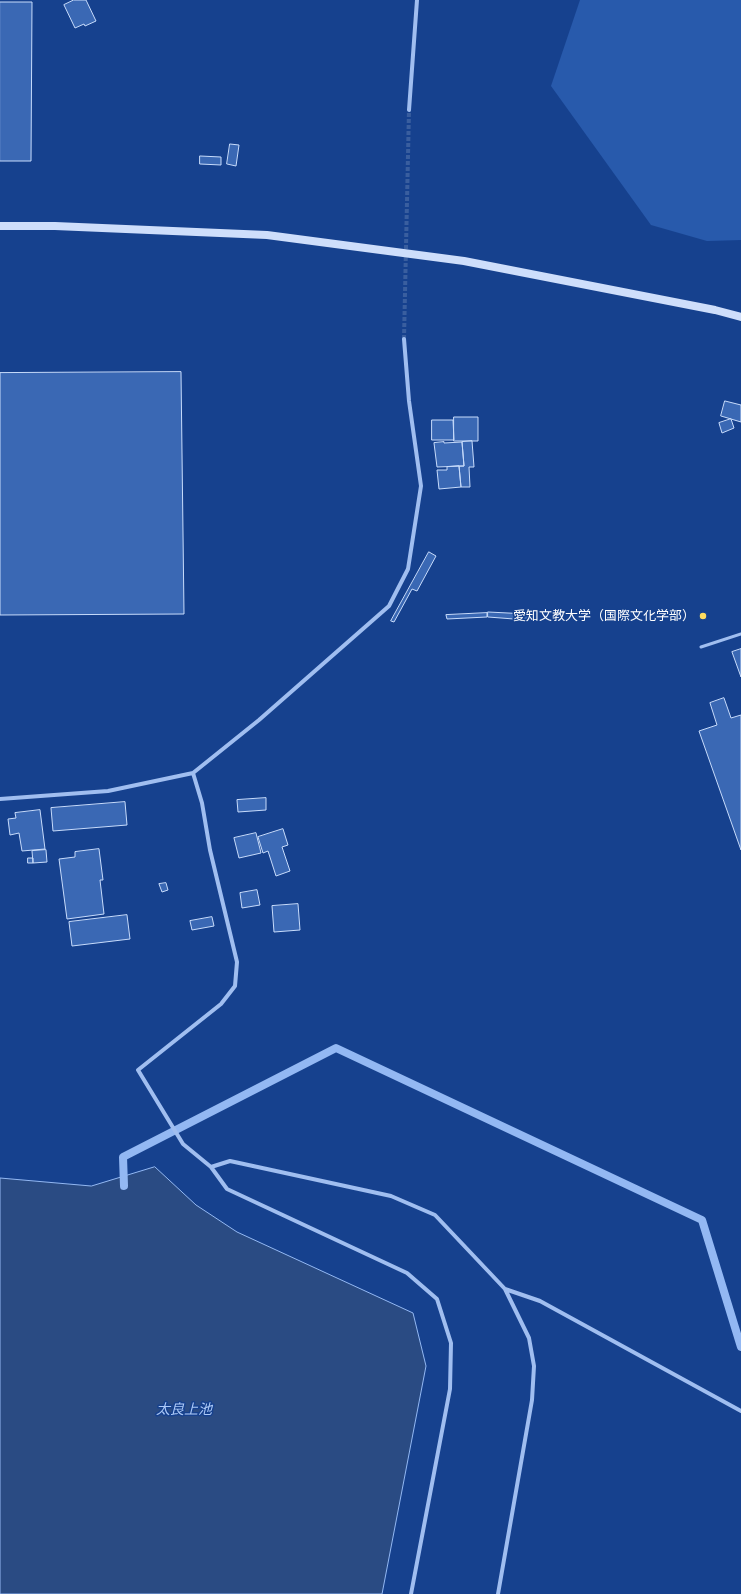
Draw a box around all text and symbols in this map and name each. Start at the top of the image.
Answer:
place label: 愛知文教大学（国際文化学部） [513,608,695,624]
marker: 愛知文教大学（国際文化学部） [698,611,708,621]
water label: 太良上池 [156,1402,212,1418]

